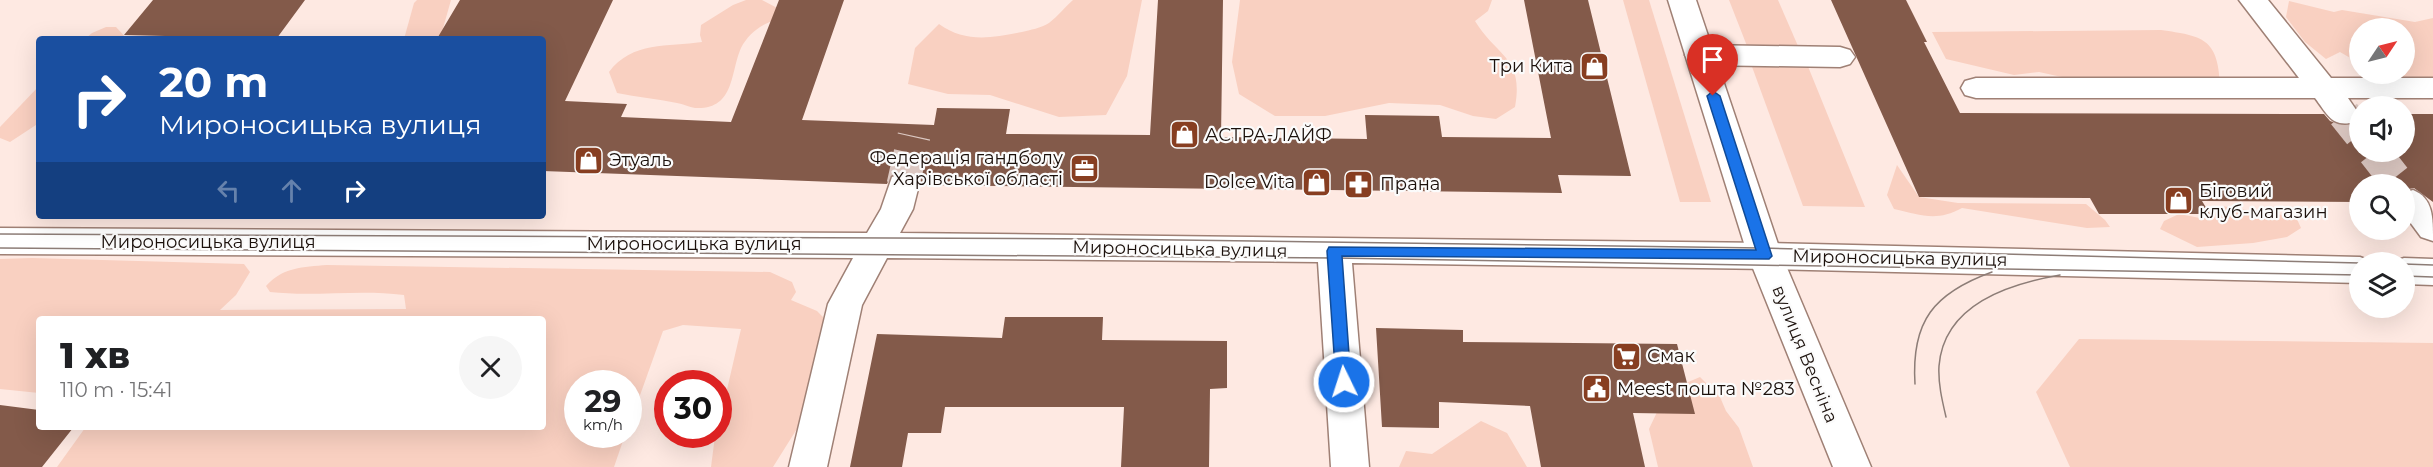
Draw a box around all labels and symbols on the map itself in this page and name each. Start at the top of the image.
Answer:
north arrow [2349,18,2415,84]
pin [1687,34,1738,96]
shop icon: Три Кита [1578,50,1610,82]
place label: Три Кита [1489,55,1573,77]
shop icon: АСТРА-ЛАЙФ [1168,119,1200,151]
place label: АСТРА-ЛАЙФ [1205,124,1332,146]
shop icon: Этуаль [572,144,604,176]
place label: Федерація гандболу Харівської області [870,147,1063,190]
place label: Этуаль [609,149,672,171]
office icon: Федерація гандболу Харівської області [1068,152,1100,184]
shop icon: Dolce Vita [1300,166,1332,198]
pharmacy icon: Прана [1343,168,1375,200]
place label: Dolce Vita [1204,171,1295,193]
place label: Прана [1380,173,1440,195]
place label: Біговий клуб-магазин [2199,180,2328,223]
shop icon: Біговий клуб-магазин [2162,185,2194,217]
street label: Мироносицька вулиця [100,231,316,253]
street label: Мироносицька вулиця [586,233,802,255]
street label: Мироносицька вулиця [1072,236,1288,262]
street label: Мироносицька вулиця [1792,245,2008,271]
street label: вулиця Весніна [1767,282,1843,426]
supermarket icon: Смак [1610,340,1642,372]
place label: Смак [1647,345,1696,367]
position arrow [1312,350,1376,414]
speed limit sign: 30 [654,370,732,448]
public building icon: Meest пошта №283 [1580,373,1612,405]
place label: Meest пошта №283 [1617,378,1795,400]

